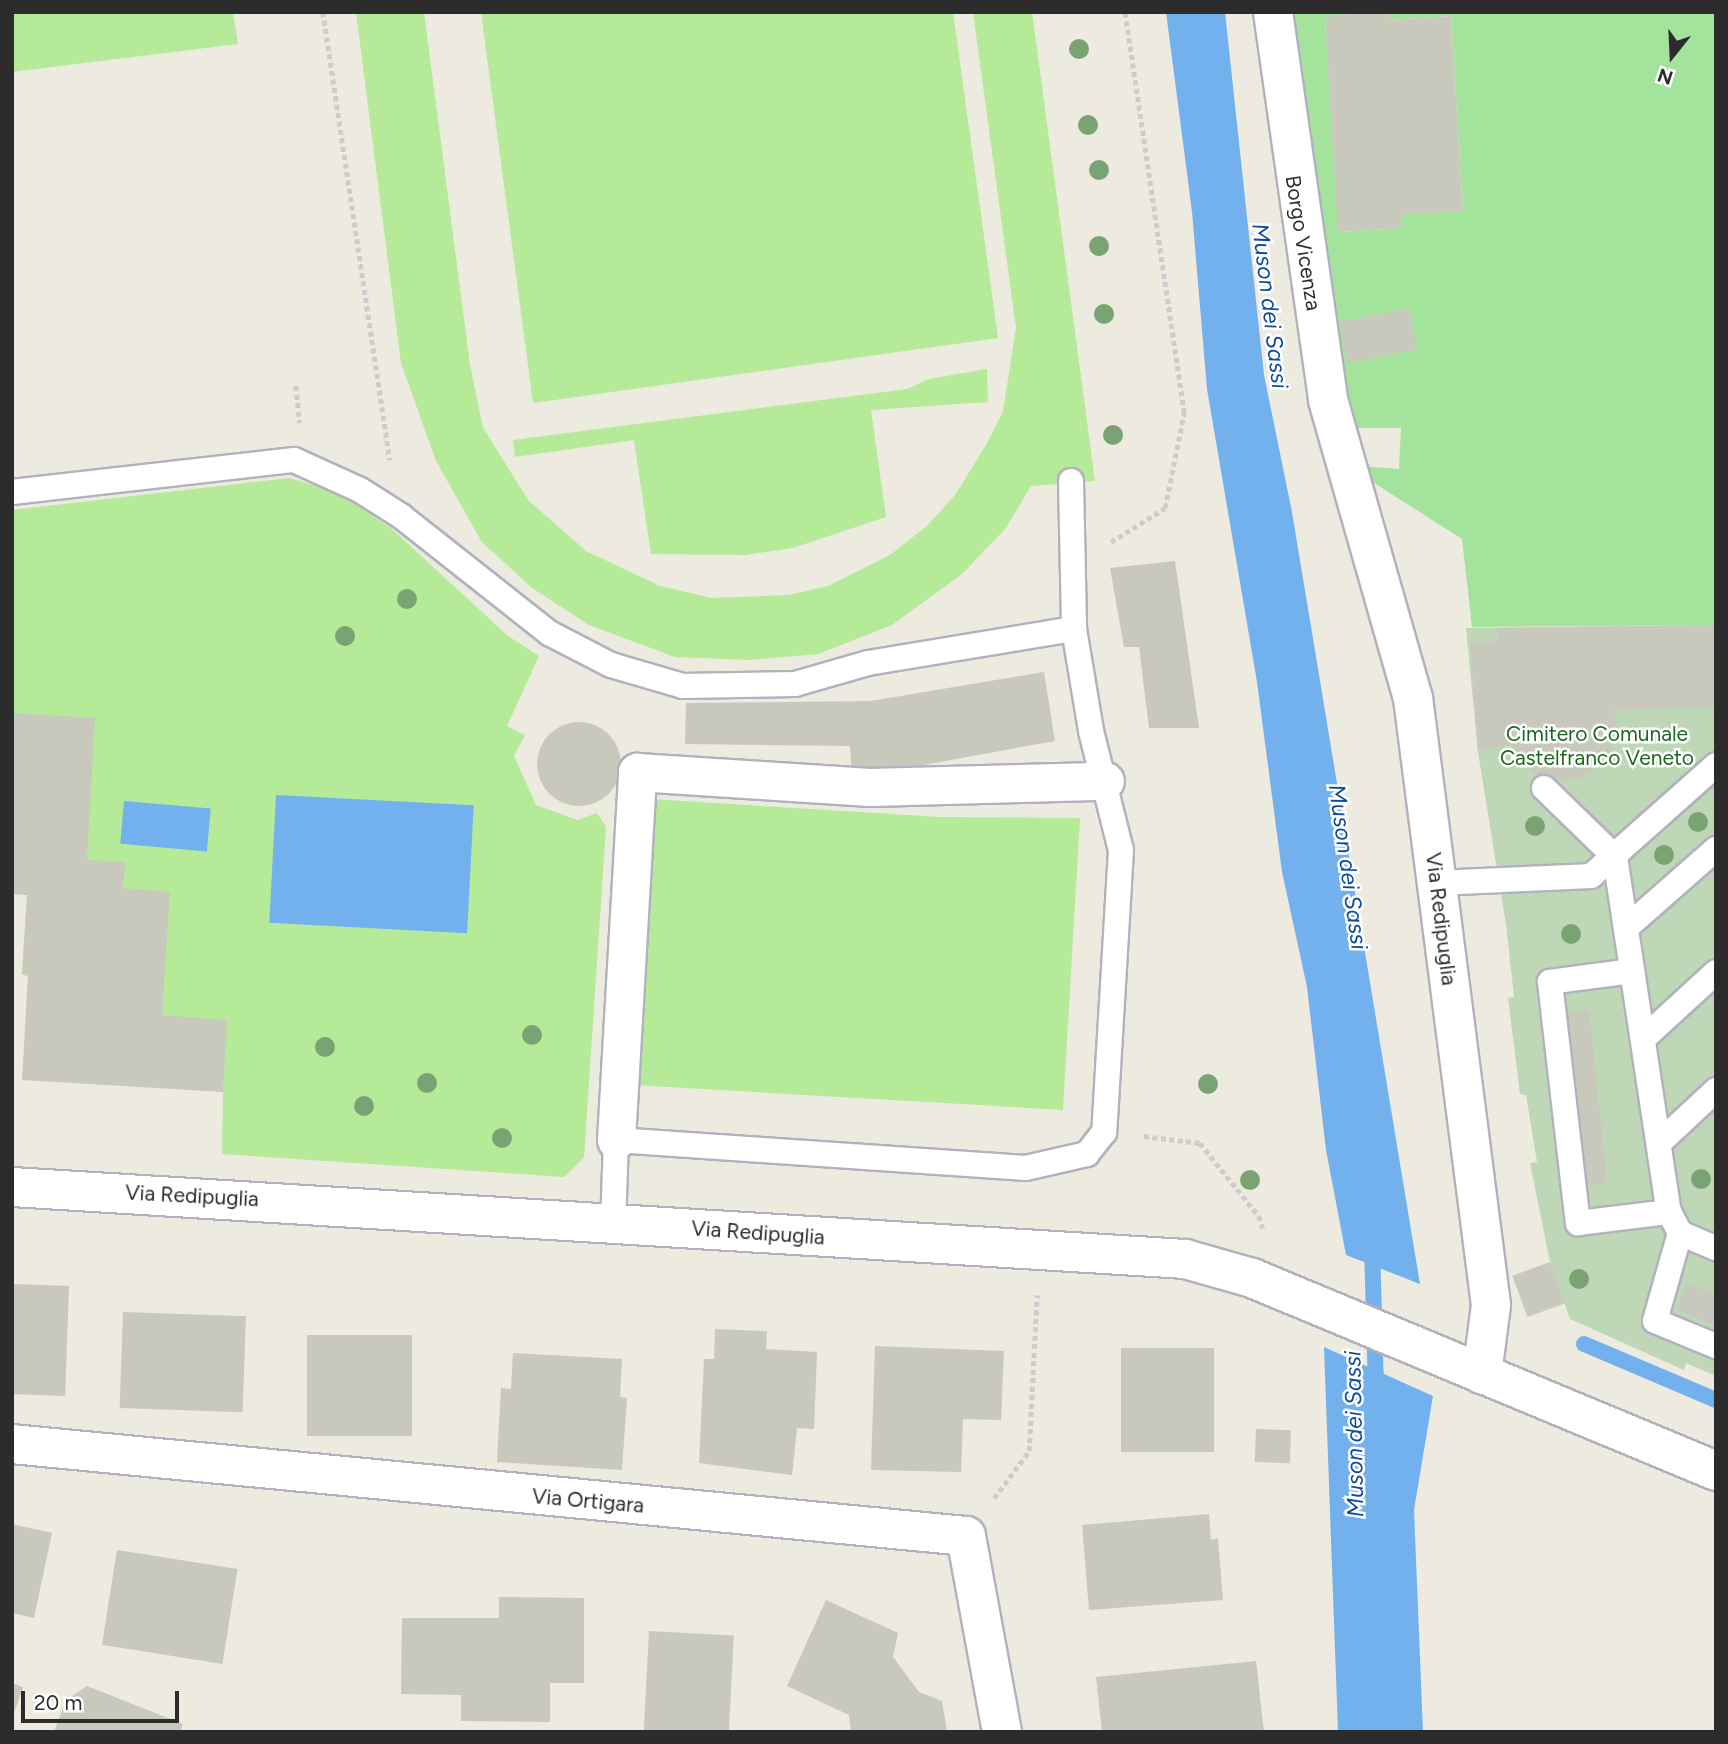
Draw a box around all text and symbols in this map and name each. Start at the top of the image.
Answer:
north arrow [1637,21,1707,91]
text: N [1655,63,1676,90]
street label: Borgo Vicenza [1280,173,1326,313]
water label: Muson dei Sassi [1246,222,1294,390]
park label: Cimitero Comunale Castelfranco Veneto [1500,721,1694,771]
water label: Muson dei Sassi [1323,783,1373,951]
street label: Via Redipuglia [1420,851,1462,987]
street label: Via Redipuglia [125,1180,259,1212]
street label: Via Redipuglia [690,1216,826,1250]
water label: Muson dei Sassi [1339,1350,1369,1518]
street label: Via Ortigara [531,1484,645,1518]
scale bar [24,1678,182,1722]
text: 20 m [34,1690,82,1715]

